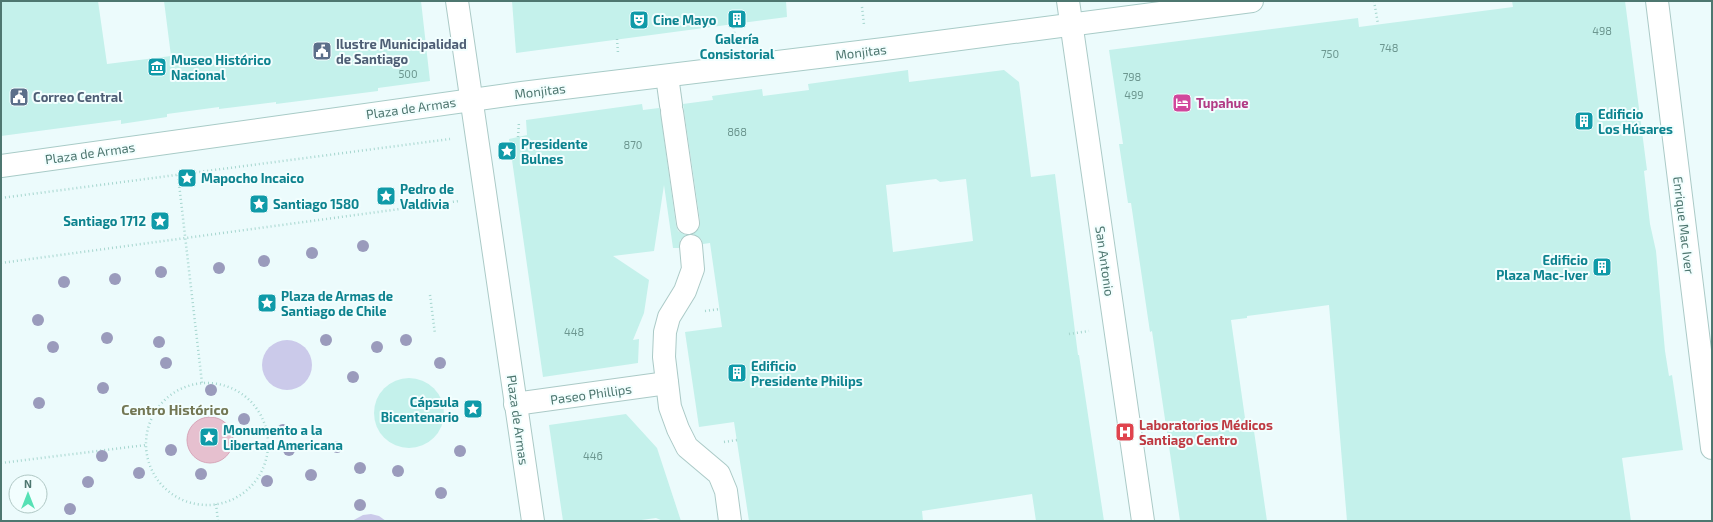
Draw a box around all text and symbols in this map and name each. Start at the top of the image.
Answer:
building icon: Galería Consistorial [726,8,748,30]
theatre icon: Cine Mayo [628,9,650,31]
place label: Cine Mayo [653,12,717,28]
house number: 498 [1592,24,1612,37]
place label: Galería Consistorial [700,31,775,62]
place label: Ilustre Municipalidad de Santiago [336,36,467,67]
public building icon: Ilustre Municipalidad de Santiago [311,40,333,62]
street label: Monjitas [834,41,888,63]
house number: 748 [1379,41,1399,54]
house number: 750 [1321,47,1339,60]
place label: Museo Histórico Nacional [171,52,271,83]
museum icon: Museo Histórico Nacional [146,56,168,78]
house number: 500 [398,67,418,80]
house number: 798 [1123,70,1141,83]
street label: Monjitas [513,80,567,102]
public building icon: Correo Central [8,86,30,108]
house number: 499 [1124,88,1144,101]
place label: Correo Central [33,89,123,105]
hotel icon: Tupahue [1171,92,1193,114]
street label: Plaza de Armas [365,94,457,122]
place label: Tupahue [1196,95,1249,111]
place label: Edificio Los Húsares [1598,106,1673,137]
building icon: Edificio Los Húsares [1573,110,1595,132]
house number: 868 [727,125,747,138]
place label: Presidente Bulnes [521,136,588,167]
house number: 870 [624,138,642,151]
street label: Plaza de Armas [44,139,136,167]
place icon: Presidente Bulnes [496,140,518,162]
place icon: Mapocho Incaico [176,167,198,189]
place label: Mapocho Incaico [201,170,304,186]
street label: Enrique Mac Iver [1670,175,1698,275]
place label: Pedro de Valdivia [400,181,454,212]
place icon: Pedro de Valdivia [375,185,397,207]
place icon: Santiago 1580 [248,193,270,215]
place label: Santiago 1580 [273,196,359,212]
place icon: Santiago 1712 [149,210,171,232]
place label: Santiago 1712 [63,213,146,229]
street label: San Antonio [1092,225,1118,297]
place label: Edificio Plaza Mac-Iver [1496,252,1588,283]
building icon: Edificio Plaza Mac-Iver [1591,256,1613,278]
place label: Plaza de Armas de Santiago de Chile [281,288,393,319]
place icon: Plaza de Armas de Santiago de Chile [256,292,278,314]
house number: 448 [564,325,584,338]
place label: Edificio Presidente Philips [751,358,863,389]
building icon: Edificio Presidente Philips [726,362,748,384]
street label: Plaza de Armas [504,374,532,466]
street label: Paseo Phillips [549,380,633,408]
place label: Cápsula Bicentenario [381,394,459,425]
place icon: Cápsula Bicentenario [462,398,484,420]
district label: Centro Histórico [121,401,229,418]
place label: Laboratorios Médicos Santiago Centro [1139,417,1273,448]
hospital icon: Laboratorios Médicos Santiago Centro [1114,421,1136,443]
place label: Monumento a la Libertad Americana [223,422,343,453]
place icon: Monumento a la Libertad Americana [198,426,220,448]
house number: 446 [583,449,603,462]
north arrow [8,474,48,514]
text: N [24,477,32,490]

